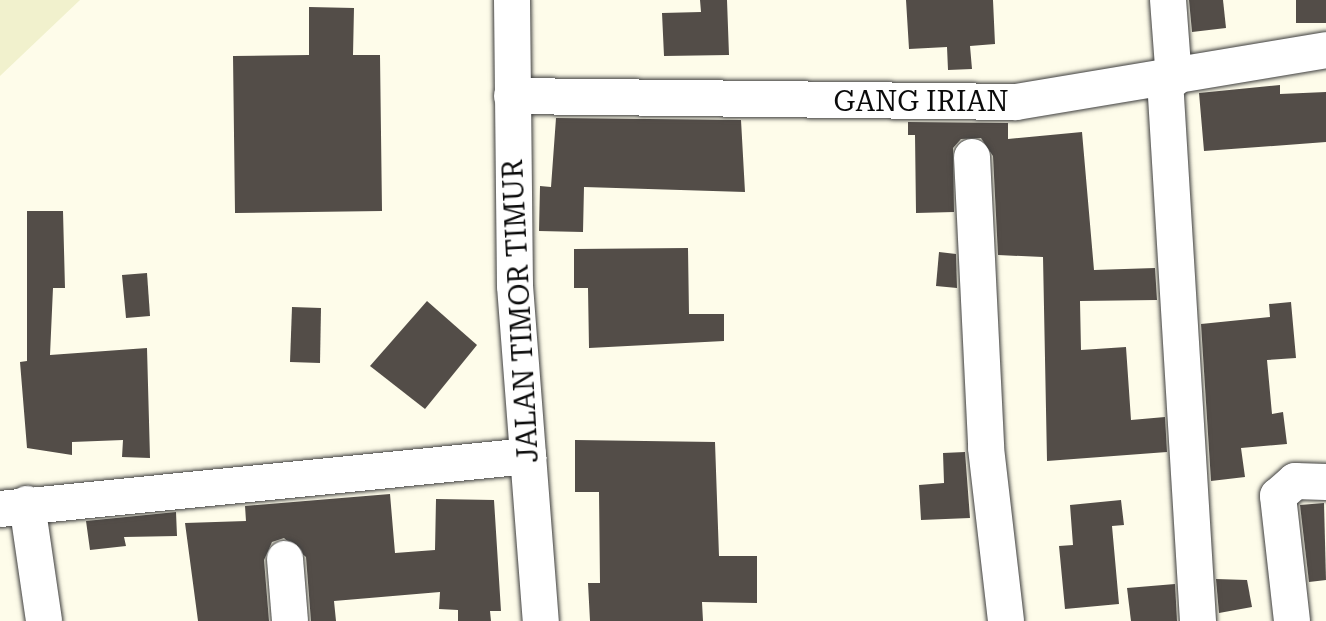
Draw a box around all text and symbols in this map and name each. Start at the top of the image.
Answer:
street label: GANG IRIAN [833,85,1009,119]
street label: JALAN TIMOR TIMUR [496,158,546,464]

